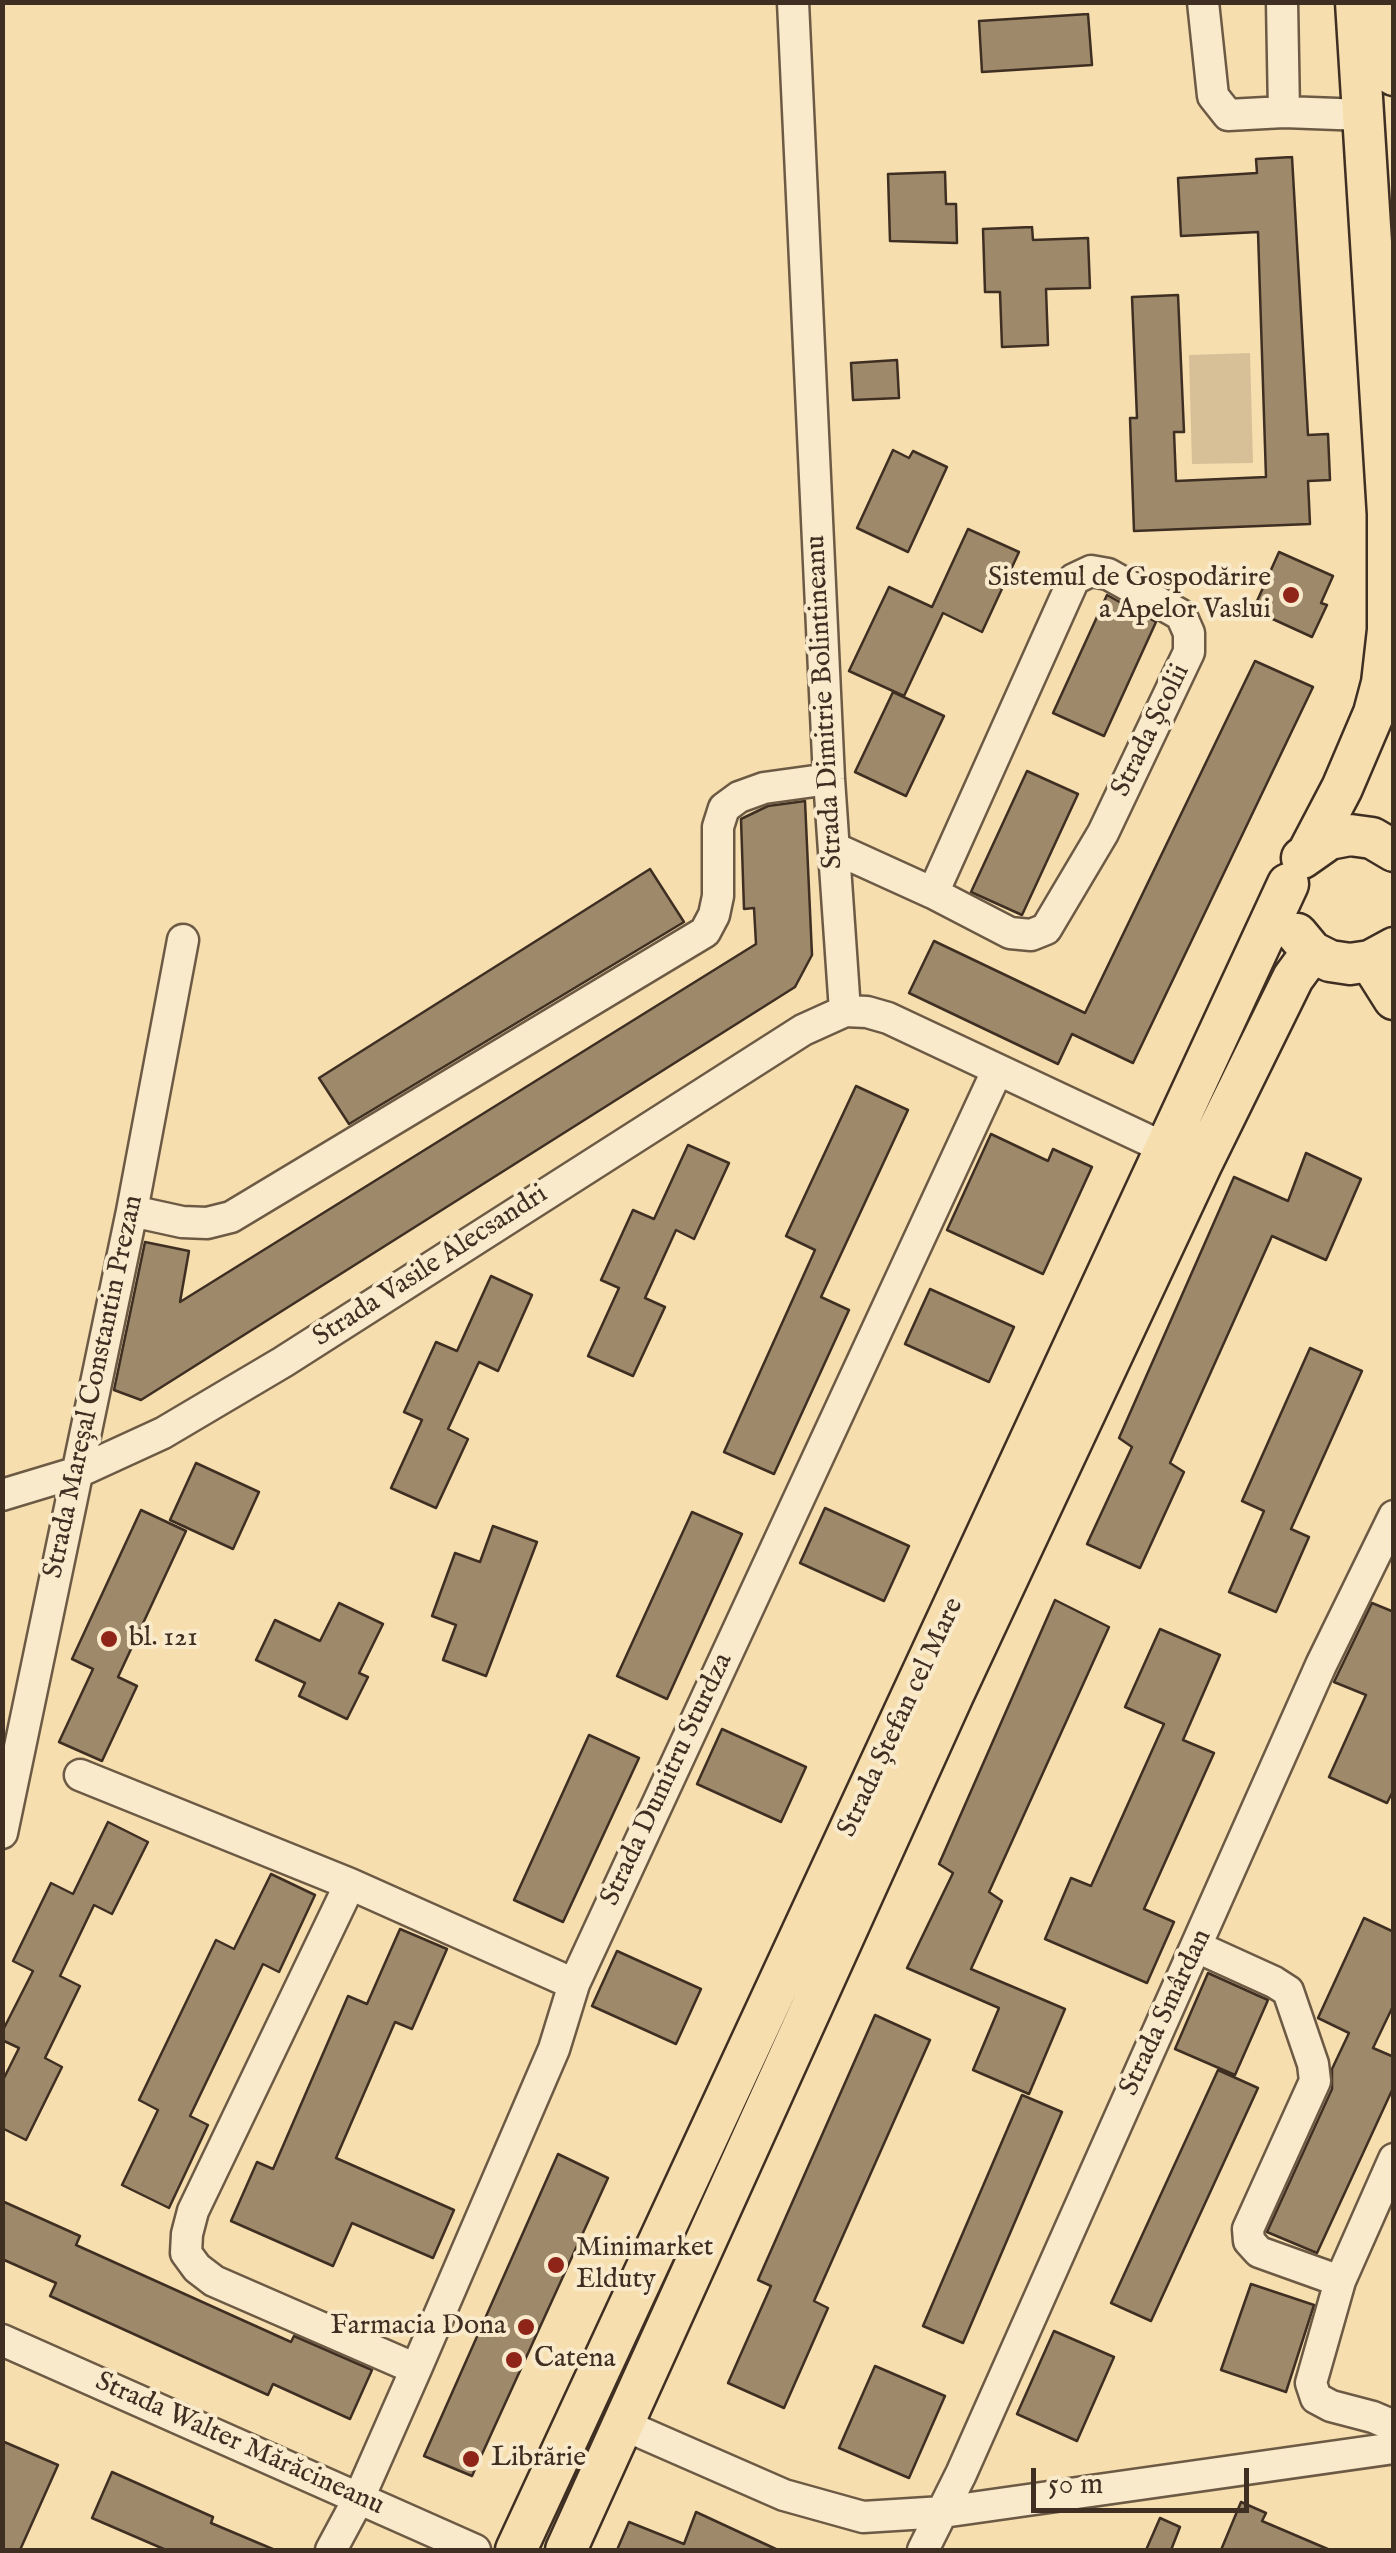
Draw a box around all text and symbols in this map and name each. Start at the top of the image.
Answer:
street label: Strada Dimitrie Bolintineanu [800,534,852,870]
place label: Sistemul de Gospodărire a Apelor Vaslui [988,562,1271,628]
marker: Sistemul de Gospodărire a Apelor Vaslui [1280,584,1302,606]
street label: Strada Școlii [1105,659,1199,803]
street label: Strada Vasile Alecsandri [307,1179,555,1355]
street label: Strada Mareșal Constantin Prezan [38,1193,152,1581]
street label: Strada Ștefan cel Mare [832,1593,972,1843]
place label: bl. 121 [129,1622,198,1656]
marker: bl. 121 [98,1628,120,1650]
street label: Strada Dumitru Sturdza [595,1648,741,1912]
street label: Strada Smârdan [1114,1924,1220,2102]
place label: Minimarket Elduty [576,2232,713,2298]
marker: Minimarket Elduty [545,2254,567,2276]
place label: Farmacia Dona [330,2310,506,2344]
marker: Farmacia Dona [515,2316,537,2338]
place label: Catena [534,2343,616,2377]
marker: Catena [503,2349,525,2371]
street label: Strada Walter Mărăcineanu [89,2366,389,2524]
place label: Librărie [491,2442,586,2476]
marker: Librărie [460,2448,482,2470]
scale bar [1036,2448,1254,2510]
text: 50 m [1048,2466,1103,2504]

